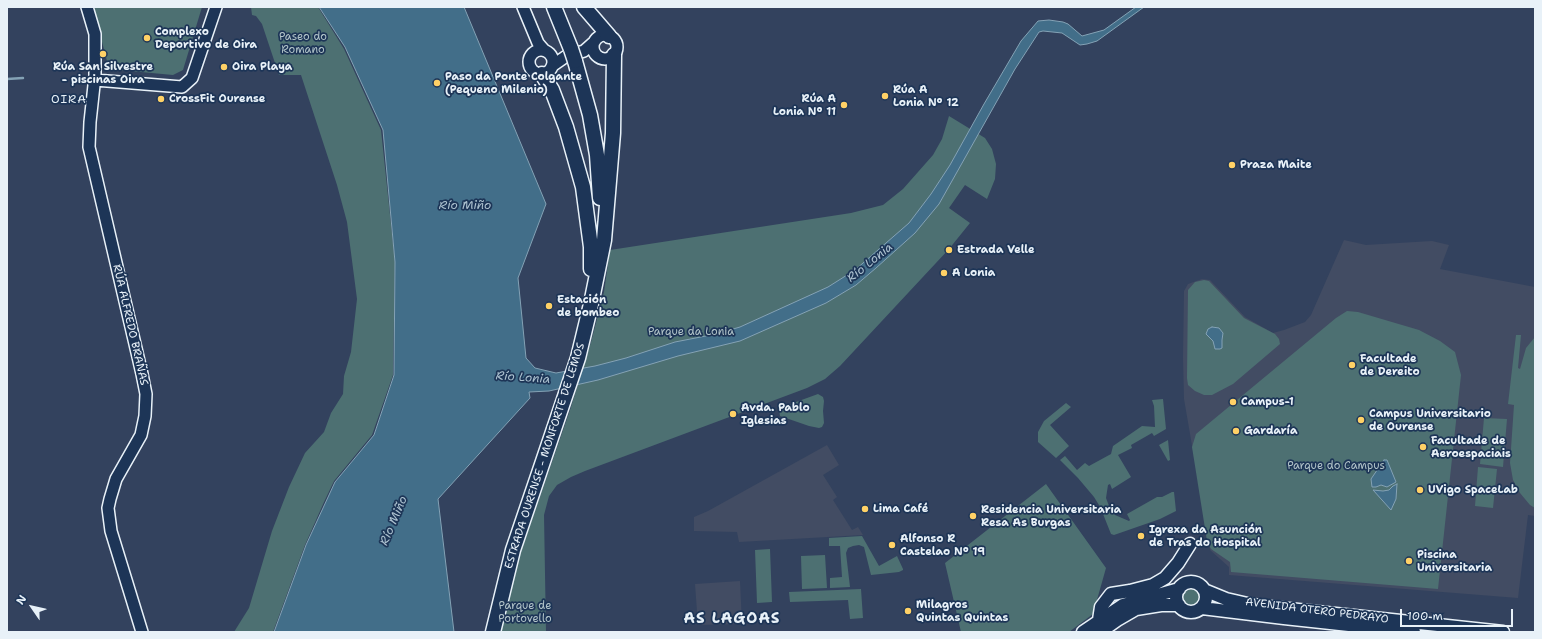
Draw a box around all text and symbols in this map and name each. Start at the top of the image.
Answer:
place label: Complexo Deportivo de Oira [155,25,257,51]
park label: Paseo do Romano [279,30,327,56]
marker: Complexo Deportivo de Oira [142,33,152,43]
marker: Rúa San Silvestre - piscinas Oira [98,49,108,59]
place label: Rúa San Silvestre - piscinas Oira [53,60,153,86]
place label: Oira Playa [232,60,292,74]
marker: Oira Playa [219,62,229,72]
place label: Paso da Ponte Colgante (Pequeno Milenio) [445,70,582,96]
marker: Paso da Ponte Colgante (Pequeno Milenio) [432,78,442,88]
place label: Rúa A Lonia Nº 12 [893,83,959,109]
marker: Rúa A Lonia Nº 12 [880,91,890,101]
place label: CrossFit Ourense [169,92,265,106]
place label: Rúa A Lonia Nº 11 [773,92,836,118]
district label: OIRA [51,93,87,107]
marker: CrossFit Ourense [156,94,166,104]
marker: Rúa A Lonia Nº 11 [839,100,849,110]
place label: Praza Maite [1240,158,1312,172]
marker: Praza Maite [1227,160,1237,170]
water label: Río Miño [439,199,491,213]
water label: Río Lonia [844,240,896,286]
place label: Estrada Velle [957,243,1035,257]
marker: Estrada Velle [944,245,954,255]
street label: RÚA ALFREDO BRAÑAS [110,263,150,387]
place label: A Lonia [952,266,995,280]
marker: A Lonia [939,268,949,278]
place label: Estación de bombeo [557,293,620,319]
marker: Estación de bombeo [544,301,554,311]
park label: Parque da Lonia [648,325,734,339]
street label: ESTRADA OURENSE - MONFORTE DE LEMOS [502,341,588,571]
place label: Facultade de Dereito [1360,352,1420,378]
marker: Facultade de Dereito [1347,360,1357,370]
water label: Río Lonia [495,369,551,387]
place label: Campus-1 [1241,395,1294,409]
marker: Campus-1 [1228,397,1238,407]
place label: Avda. Pablo Iglesias [741,401,810,427]
place label: Campus Universitario de Ourense [1369,407,1491,433]
marker: Avda. Pablo Iglesias [728,409,738,419]
marker: Campus Universitario de Ourense [1356,415,1366,425]
place label: Gardaría [1244,424,1297,438]
marker: Gardaría [1231,426,1241,436]
place label: Facultade de Aeroespaciais [1431,434,1511,460]
marker: Facultade de Aeroespaciais [1418,442,1428,452]
park label: Parque do Campus [1287,459,1385,473]
place label: UVigo SpaceLab [1428,483,1518,497]
marker: UVigo SpaceLab [1415,485,1425,495]
water label: Río Miño [377,494,411,548]
place label: Lima Café [873,502,928,516]
place label: Residencia Universitaria Resa As Burgas [981,503,1121,529]
marker: Lima Café [860,504,870,514]
marker: Residencia Universitaria Resa As Burgas [968,511,978,521]
place label: Igrexa da Asunción de Tras do Hospital [1149,523,1262,549]
marker: Igrexa da Asunción de Tras do Hospital [1136,531,1146,541]
place label: Alfonso R Castelao Nº 19 [900,532,985,558]
marker: Alfonso R Castelao Nº 19 [887,540,897,550]
place label: Piscina Universitaria [1417,548,1492,574]
marker: Piscina Universitaria [1404,556,1414,566]
north arrow [12,587,52,627]
text: N [13,592,30,608]
street label: AVENIDA OTERO PEDRAYO [1245,596,1389,626]
place label: Milagros Quintas Quintas [916,598,1008,624]
park label: Parque de Portovello [498,599,552,625]
scale bar [1402,601,1515,627]
marker: Milagros Quintas Quintas [903,606,913,616]
text: 100 m [1407,608,1443,624]
district label: AS LAGOAS [684,610,780,628]

